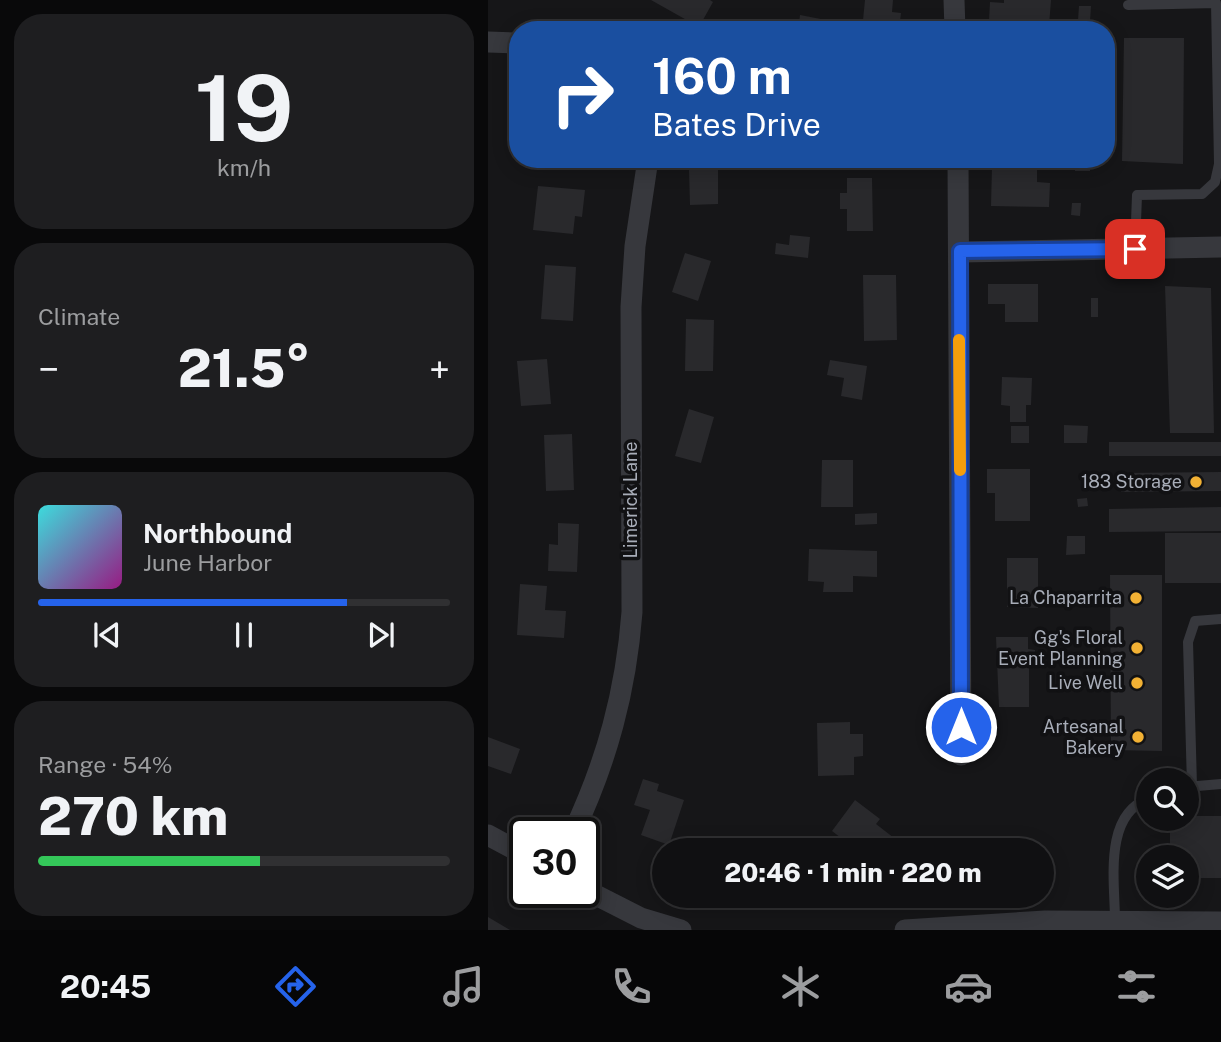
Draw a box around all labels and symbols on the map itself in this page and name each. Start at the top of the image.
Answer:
pin [1105,219,1165,279]
street label: Limerick Lane [620,441,641,559]
place label: 183 Storage [1081,471,1182,492]
marker: 183 Storage [1188,474,1204,490]
place label: La Chaparrita [1009,587,1122,608]
marker: La Chaparrita [1128,590,1144,606]
place label: Gg's Floral Event Planning [998,627,1123,669]
marker: Gg's Floral Event Planning [1129,640,1145,656]
place label: Live Well [1048,672,1123,693]
marker: Live Well [1129,675,1145,691]
position arrow [924,690,998,764]
place label: Artesanal Bakery [1043,716,1124,758]
marker: Artesanal Bakery [1130,729,1146,745]
speed limit sign: 30 [509,817,600,908]

